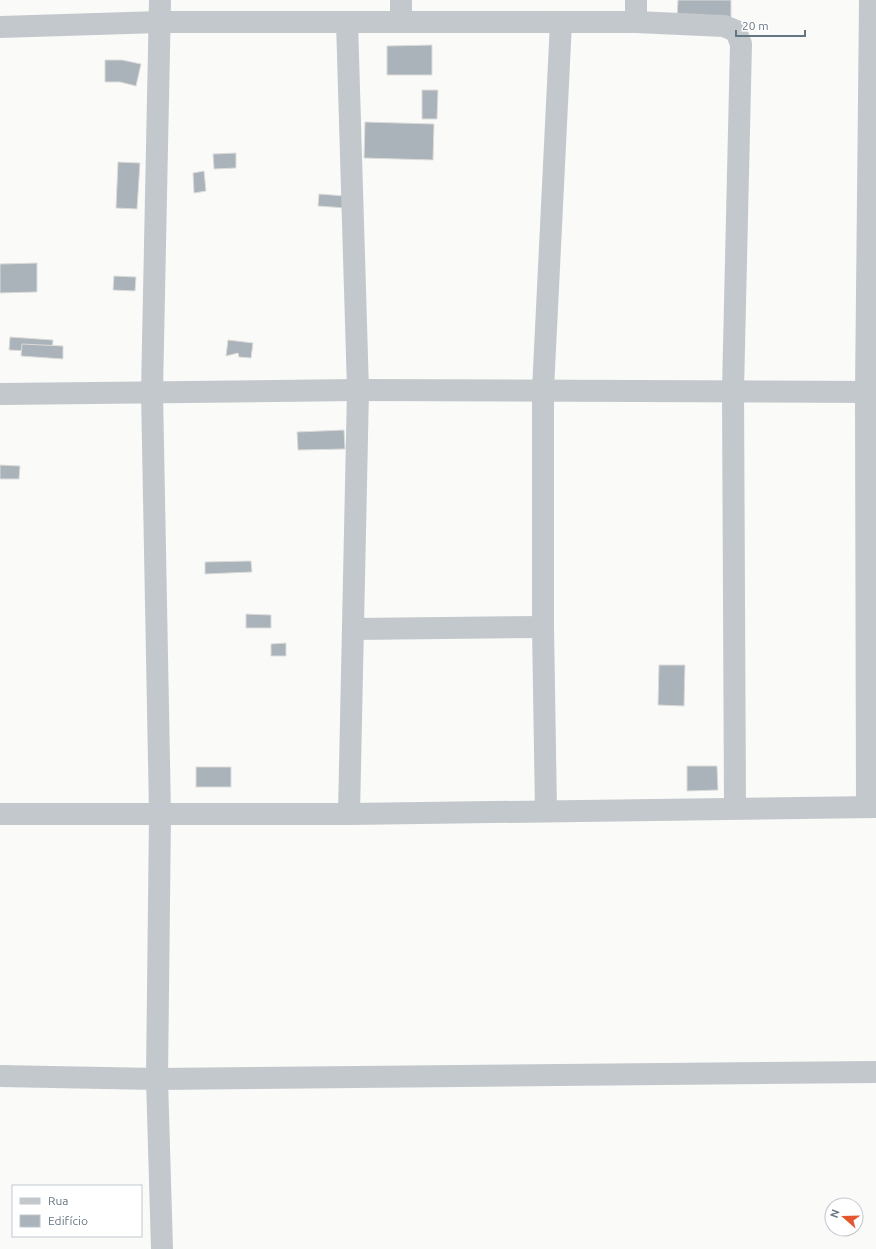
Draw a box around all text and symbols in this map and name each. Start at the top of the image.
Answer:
scale bar [736,12,805,38]
text: 20 m [742,19,769,32]
legend [12,1185,142,1237]
text: Rua [48,1194,69,1207]
north arrow [824,1197,864,1237]
text: N [828,1208,842,1219]
text: Edifício [48,1214,88,1227]

